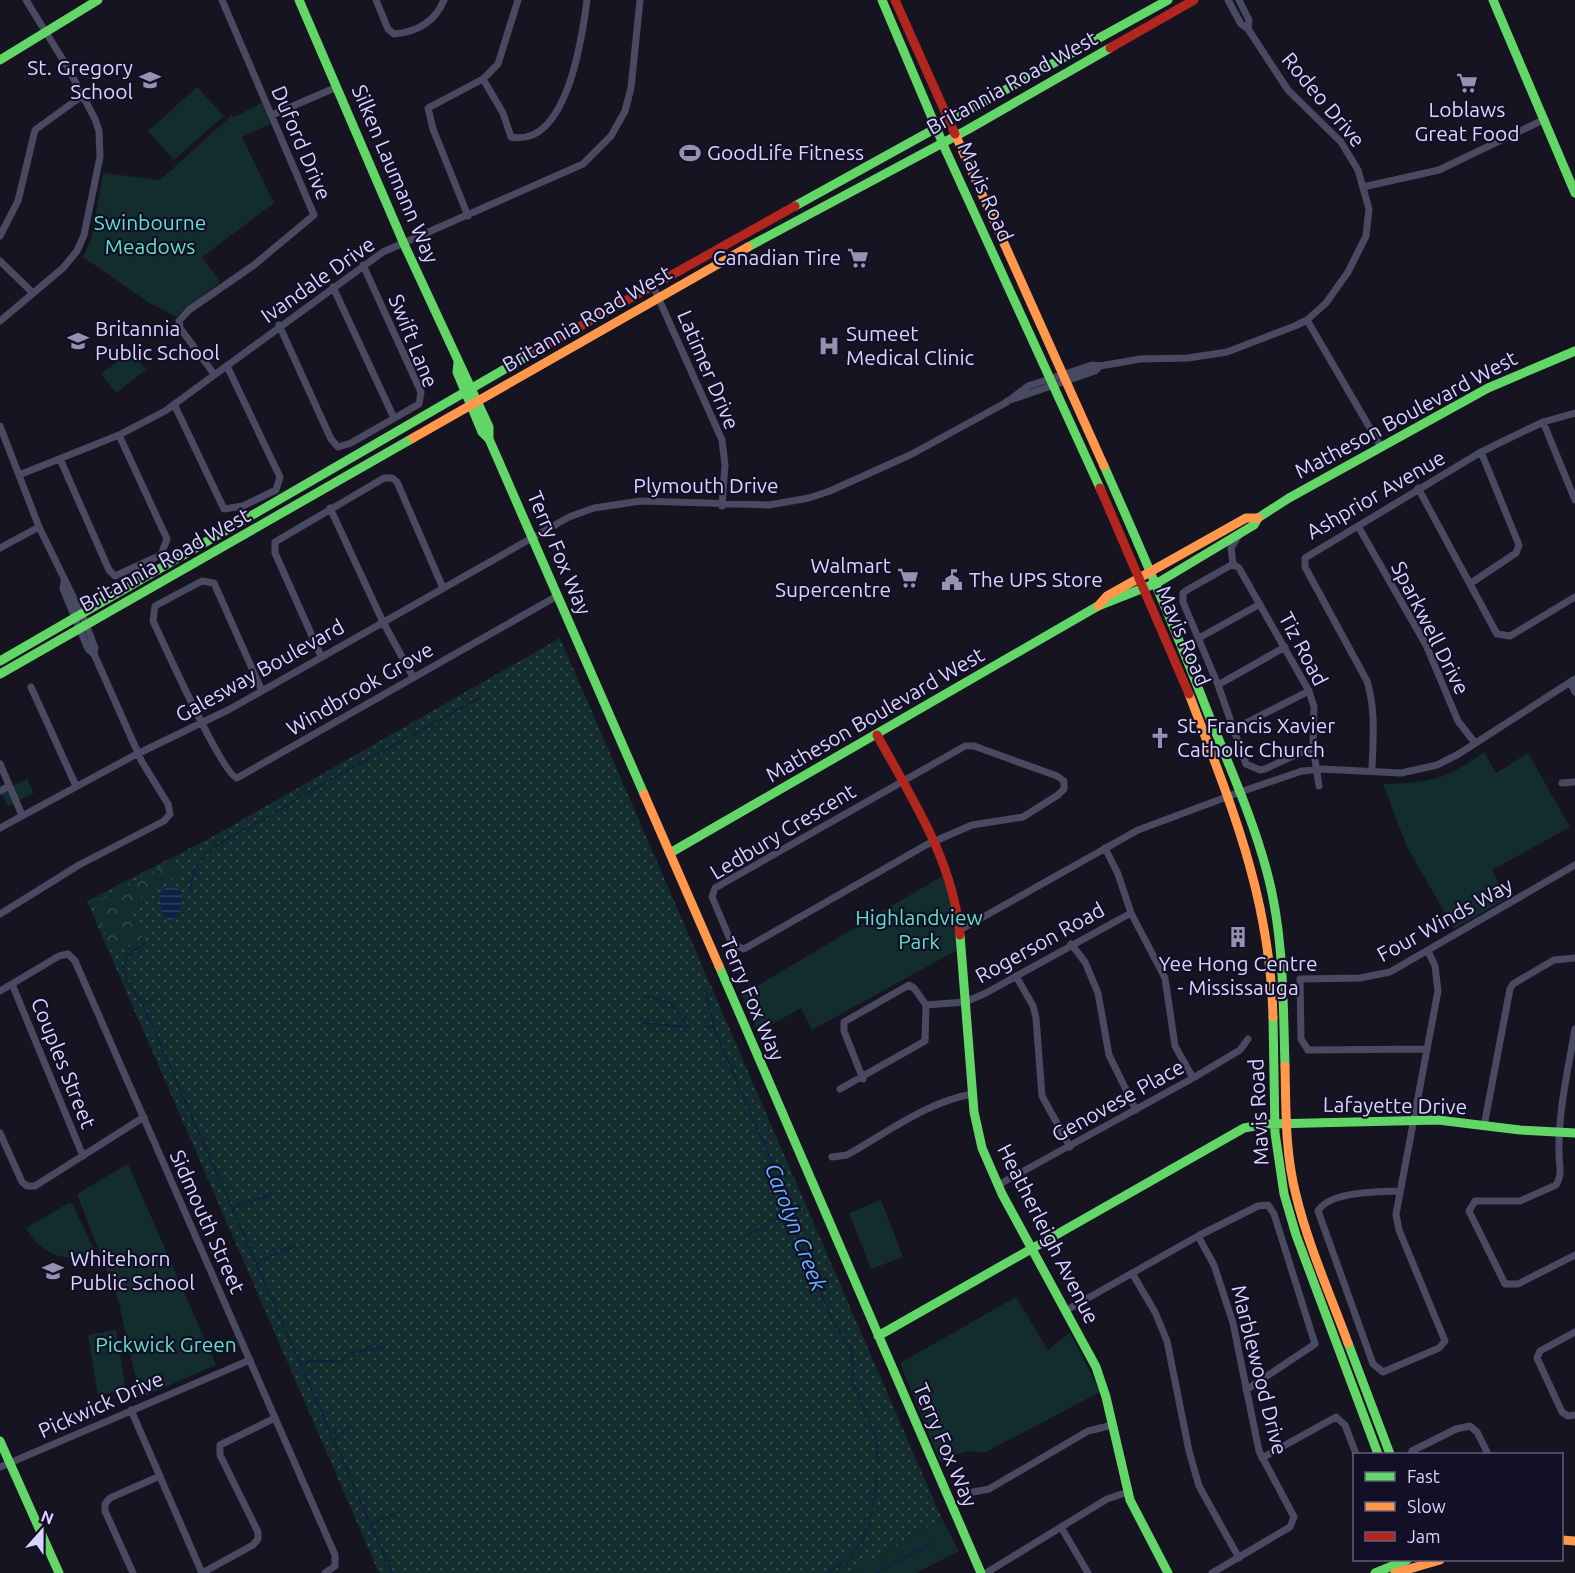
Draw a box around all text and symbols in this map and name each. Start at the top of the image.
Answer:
street label: Britannia Road West [922,25,1101,139]
street label: Rodeo Drive [1277,47,1370,151]
place label: St. Gregory School [27,55,133,103]
school or university icon: St. Gregory School [138,68,162,92]
supermarket icon: Loblaws Great Food [1455,71,1479,95]
street label: Silken Laumann Way [347,81,444,266]
street label: Duford Drive [267,82,337,203]
place label: Loblaws Great Food [1414,97,1520,145]
street label: Mavis Road [953,138,1019,245]
place label: GoodLife Fitness [707,140,864,164]
sports icon: GoodLife Fitness [678,141,702,165]
park label: Swinbourne Meadows [94,210,206,258]
street label: Ivandale Drive [256,231,379,327]
place label: Canadian Tire [713,245,841,269]
supermarket icon: Canadian Tire [846,246,870,270]
street label: Britannia Road West [498,260,675,376]
street label: Swift Lane [384,290,444,391]
street label: Latimer Drive [673,306,745,433]
place label: Britannia Public School [95,316,220,364]
place label: Sumeet Medical Clinic [846,321,975,369]
school or university icon: Britannia Public School [66,329,90,353]
hospital icon: Sumeet Medical Clinic [817,334,841,358]
street label: Matheson Boulevard West [1290,345,1521,483]
street label: Ashprior Avenue [1302,445,1449,544]
street label: Plymouth Drive [633,473,779,497]
street label: Terry Fox Way [523,487,597,618]
street label: Britannia Road West [75,502,254,616]
place label: Walmart Supercentre [775,553,891,601]
street label: Sparkwell Drive [1387,557,1475,698]
supermarket icon: Walmart Supercentre [896,566,920,590]
place label: The UPS Store [969,567,1103,591]
public building icon: The UPS Store [940,568,964,592]
street label: Mavis Road [1152,582,1216,689]
street label: Tiz Road [1274,608,1333,690]
street label: Galesway Boulevard [171,614,348,726]
street label: Windbrook Grove [282,636,437,740]
street label: Matheson Boulevard West [761,642,988,787]
place label: St. Francis Xavier Catholic Church [1177,713,1335,761]
church icon: St. Francis Xavier Catholic Church [1148,726,1172,750]
street label: Ledbury Crescent [705,778,859,884]
street label: Four Winds Way [1373,872,1516,966]
street label: Rogerson Road [971,897,1108,987]
park label: Highlandview Park [855,905,983,953]
building icon: Yee Hong Centre - Mississauga [1226,925,1250,949]
street label: Terry Fox Way [716,933,790,1064]
place label: Yee Hong Centre - Mississauga [1158,951,1318,999]
street label: Couples Street [27,994,101,1132]
street label: Genovese Place [1047,1054,1188,1146]
street label: Mavis Road [1243,1058,1273,1166]
street label: Lafayette Drive [1323,1092,1467,1118]
street label: Heatherleigh Avenue [993,1140,1105,1327]
street label: Sidmouth Street [166,1146,250,1297]
water label: Carolyn Creek [761,1159,833,1295]
place label: Whitehorn Public School [70,1246,195,1294]
school or university icon: Whitehorn Public School [41,1259,65,1283]
street label: Marblewood Drive [1227,1282,1293,1457]
park label: Pickwick Green [95,1332,237,1356]
street label: Pickwick Drive [34,1366,167,1442]
street label: Terry Fox Way [909,1379,983,1510]
legend [1353,1453,1563,1561]
text: Fast [1407,1466,1440,1486]
text: Slow [1407,1496,1446,1516]
north arrow [12,1501,72,1561]
text: N [39,1506,56,1528]
text: Jam [1407,1526,1441,1546]

